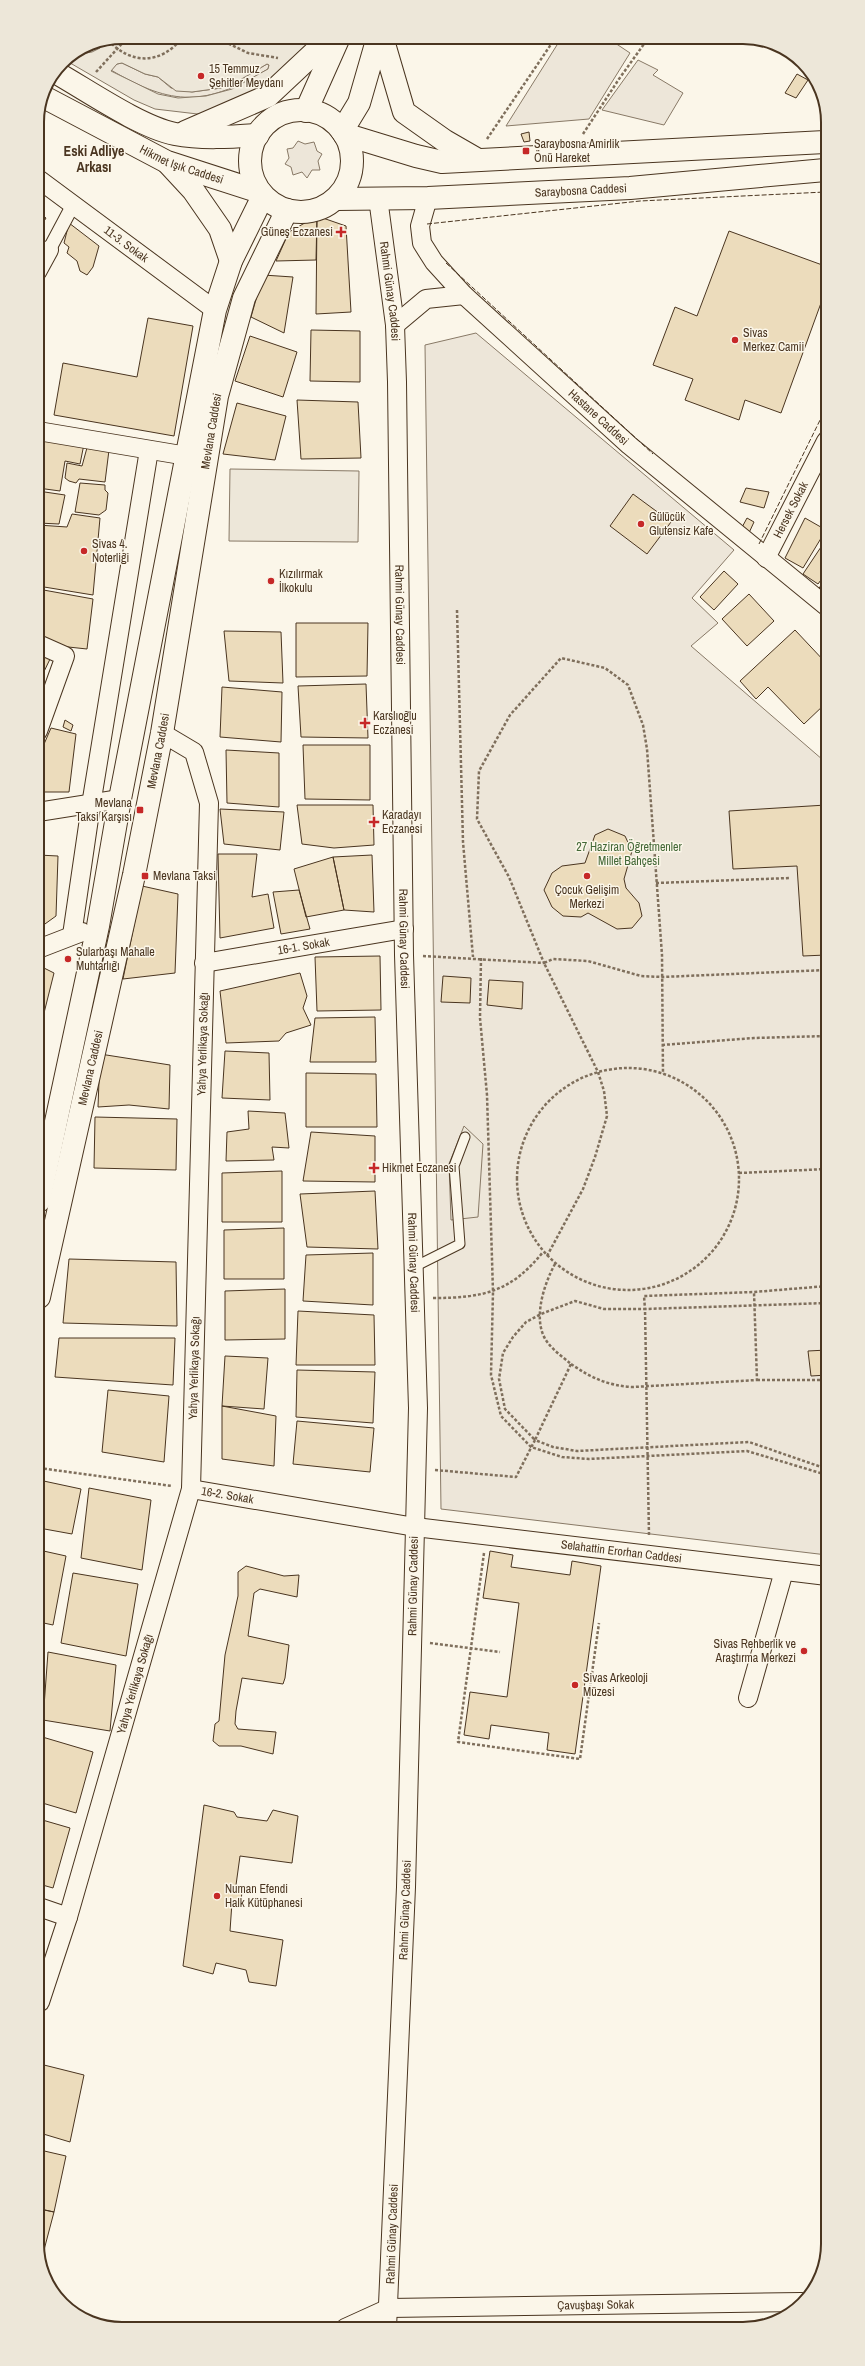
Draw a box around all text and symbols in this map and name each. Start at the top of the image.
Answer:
place label: 15 Temmuz Şehitler Meydanı [209,61,283,91]
marker: 15 Temmuz Şehitler Meydanı [196,71,206,81]
place label: Saraybosna Amirlik Önü Hareket [534,136,619,166]
street label: Hikmet Işık Caddesi [137,141,226,188]
district label: Eski Adliye Arkası [64,142,124,176]
marker: Saraybosna Amirlik Önü Hareket [521,146,531,156]
street label: Saraybosna Caddesi [534,180,627,201]
street label: 11-3. Sokak [101,222,152,266]
place label: Güneş Eczanesi [261,224,333,240]
marker: Güneş Eczanesi [336,227,346,237]
street label: Rahmi Günay Caddesi [376,240,404,341]
place label: Sivas Merkez Camii [743,325,804,355]
marker: Sivas Merkez Camii [730,335,740,345]
street label: Hastane Caddesi [565,386,632,449]
street label: Mevlana Caddesi [197,391,225,470]
street label: Hersek Sokak [770,479,812,541]
place label: Gülücük Glutensiz Kafe [649,509,714,539]
marker: Gülücük Glutensiz Kafe [636,519,646,529]
place label: Sivas 4. Noterliği [92,536,129,566]
marker: Sivas 4. Noterliği [79,546,89,556]
street label: Rahmi Günay Caddesi [391,565,408,665]
place label: Kızılırmak İlkokulu [279,566,323,596]
marker: Kızılırmak İlkokulu [266,576,276,586]
place label: Karslıoğlu Eczanesi [373,708,417,738]
street label: Mevlana Caddesi [143,712,173,790]
marker: Karslıoğlu Eczanesi [360,718,370,728]
place label: Mevlana Taksi Karşısı [75,795,133,825]
marker: Mevlana Taksi Karşısı [135,805,145,815]
place label: Karadayı Eczanesi [382,807,422,837]
marker: Karadayı Eczanesi [369,817,379,827]
park label: 27 Haziran Öğretmenler Millet Bahçesi [576,838,682,869]
place label: Mevlana Taksi [153,868,216,884]
marker: Mevlana Taksi [140,871,150,881]
marker: Çocuk Gelişim Merkezi [582,871,592,881]
place label: Çocuk Gelişim Merkezi [555,882,619,912]
street label: Rahmi Günay Caddesi [395,889,413,989]
street label: 16-1. Sokak [276,934,331,958]
place label: Sularbaşı Mahalle Muhtarlığı [76,944,155,974]
marker: Sularbaşı Mahalle Muhtarlığı [63,954,73,964]
street label: Yahya Yerlikaya Sokağı [193,992,212,1096]
street label: Mevlana Caddesi [74,1029,107,1107]
place label: Hikmet Eczanesi [382,1160,456,1176]
marker: Hikmet Eczanesi [369,1163,379,1173]
street label: Rahmi Günay Caddesi [404,1212,423,1313]
street label: Yahya Yerlikaya Sokağı [185,1316,204,1420]
street label: 16-2. Sokak [200,1483,255,1507]
street label: Rahmi Günay Caddesi [404,1536,422,1636]
street label: Selahattin Erorhan Caddesi [560,1536,683,1567]
street label: Yahya Yerlikaya Sokağı [113,1632,157,1736]
place label: Sivas Rehberlik ve Araştırma Merkezi [713,1636,796,1666]
marker: Sivas Rehberlik ve Araştırma Merkezi [799,1646,809,1656]
place label: Sivas Arkeoloji Müzesi [583,1670,648,1700]
marker: Sivas Arkeoloji Müzesi [570,1680,580,1690]
street label: Rahmi Günay Caddesi [395,1860,415,1960]
place label: Numan Efendi Halk Kütüphanesi [225,1881,303,1911]
marker: Numan Efendi Halk Kütüphanesi [212,1891,222,1901]
street label: Rahmi Günay Caddesi [382,2184,402,2284]
street label: Çavuşbaşı Sokak [557,2296,634,2314]

